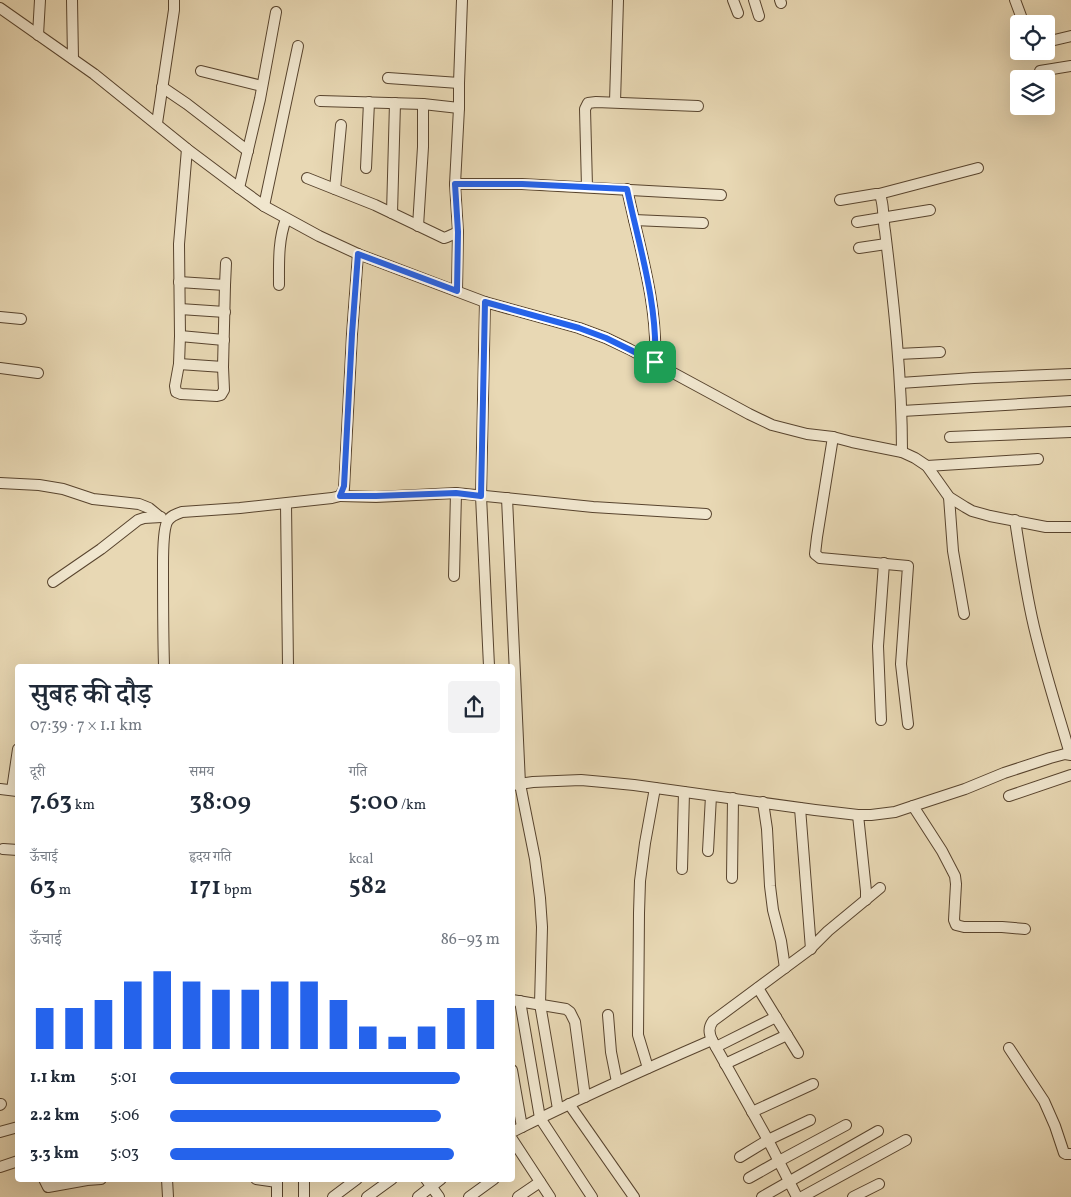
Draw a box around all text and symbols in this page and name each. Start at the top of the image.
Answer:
map controls [1010,15,1055,115]
button: locate [1010,15,1055,60]
button: layers [1010,70,1055,115]
pin [634,341,676,383]
icon: arrive [641,348,669,376]
text: सुबह की दौड़ [30,676,152,715]
button: share [448,681,500,733]
text: 07:39 · 7 × 1.1 km [30,715,142,737]
text: दूरी [30,763,45,782]
text: समय [189,763,214,782]
text: गति [349,763,367,782]
text: 7.63 [30,785,72,820]
text: 38:09 [189,785,251,820]
text: 5:00 [349,785,398,820]
text: km [72,796,95,815]
text: /km [398,796,426,815]
text: ऊँचाई [30,848,58,867]
text: हृदय गति [189,848,231,867]
text: kcal [349,850,374,869]
text: 582 [349,869,387,904]
text: 63 [30,870,56,905]
text: 171 [189,870,221,905]
text: m [56,881,71,900]
text: bpm [221,881,252,900]
text: ऊँचाई [30,929,62,951]
text: 86–93 m [441,929,500,951]
text: 1.1 km [30,1067,76,1089]
text: 5:01 [110,1067,137,1089]
text: 2.2 km [30,1105,80,1127]
text: 5:06 [110,1105,139,1127]
text: 3.3 km [30,1143,79,1165]
text: 5:03 [110,1143,139,1165]

